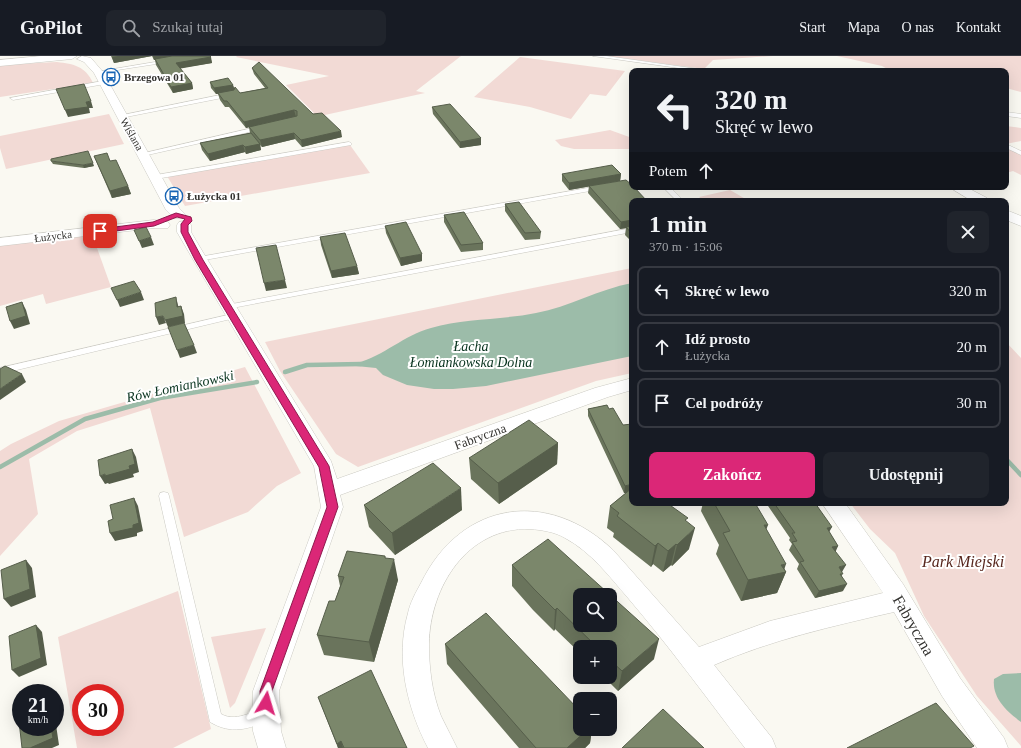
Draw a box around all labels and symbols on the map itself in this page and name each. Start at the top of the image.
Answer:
bus stop icon: Brzegowa 01 [101,67,121,87]
place label: Brzegowa 01 [124,71,184,83]
street label: Wiślana [118,116,146,153]
bus stop icon: Łużycka 01 [164,186,184,206]
place label: Łużycka 01 [187,190,241,202]
pin [83,214,117,248]
street label: Łużycka [33,228,73,244]
water label: Łacha Łomiankowska Dolna [409,339,532,370]
water label: Rów Łomiankowski [124,368,235,405]
street label: Fabryczna [452,420,508,453]
park label: Park Miejski [921,553,1004,571]
street label: Fabryczna [889,592,938,659]
position arrow [245,682,287,724]
speed limit sign: 30 [72,684,124,736]

